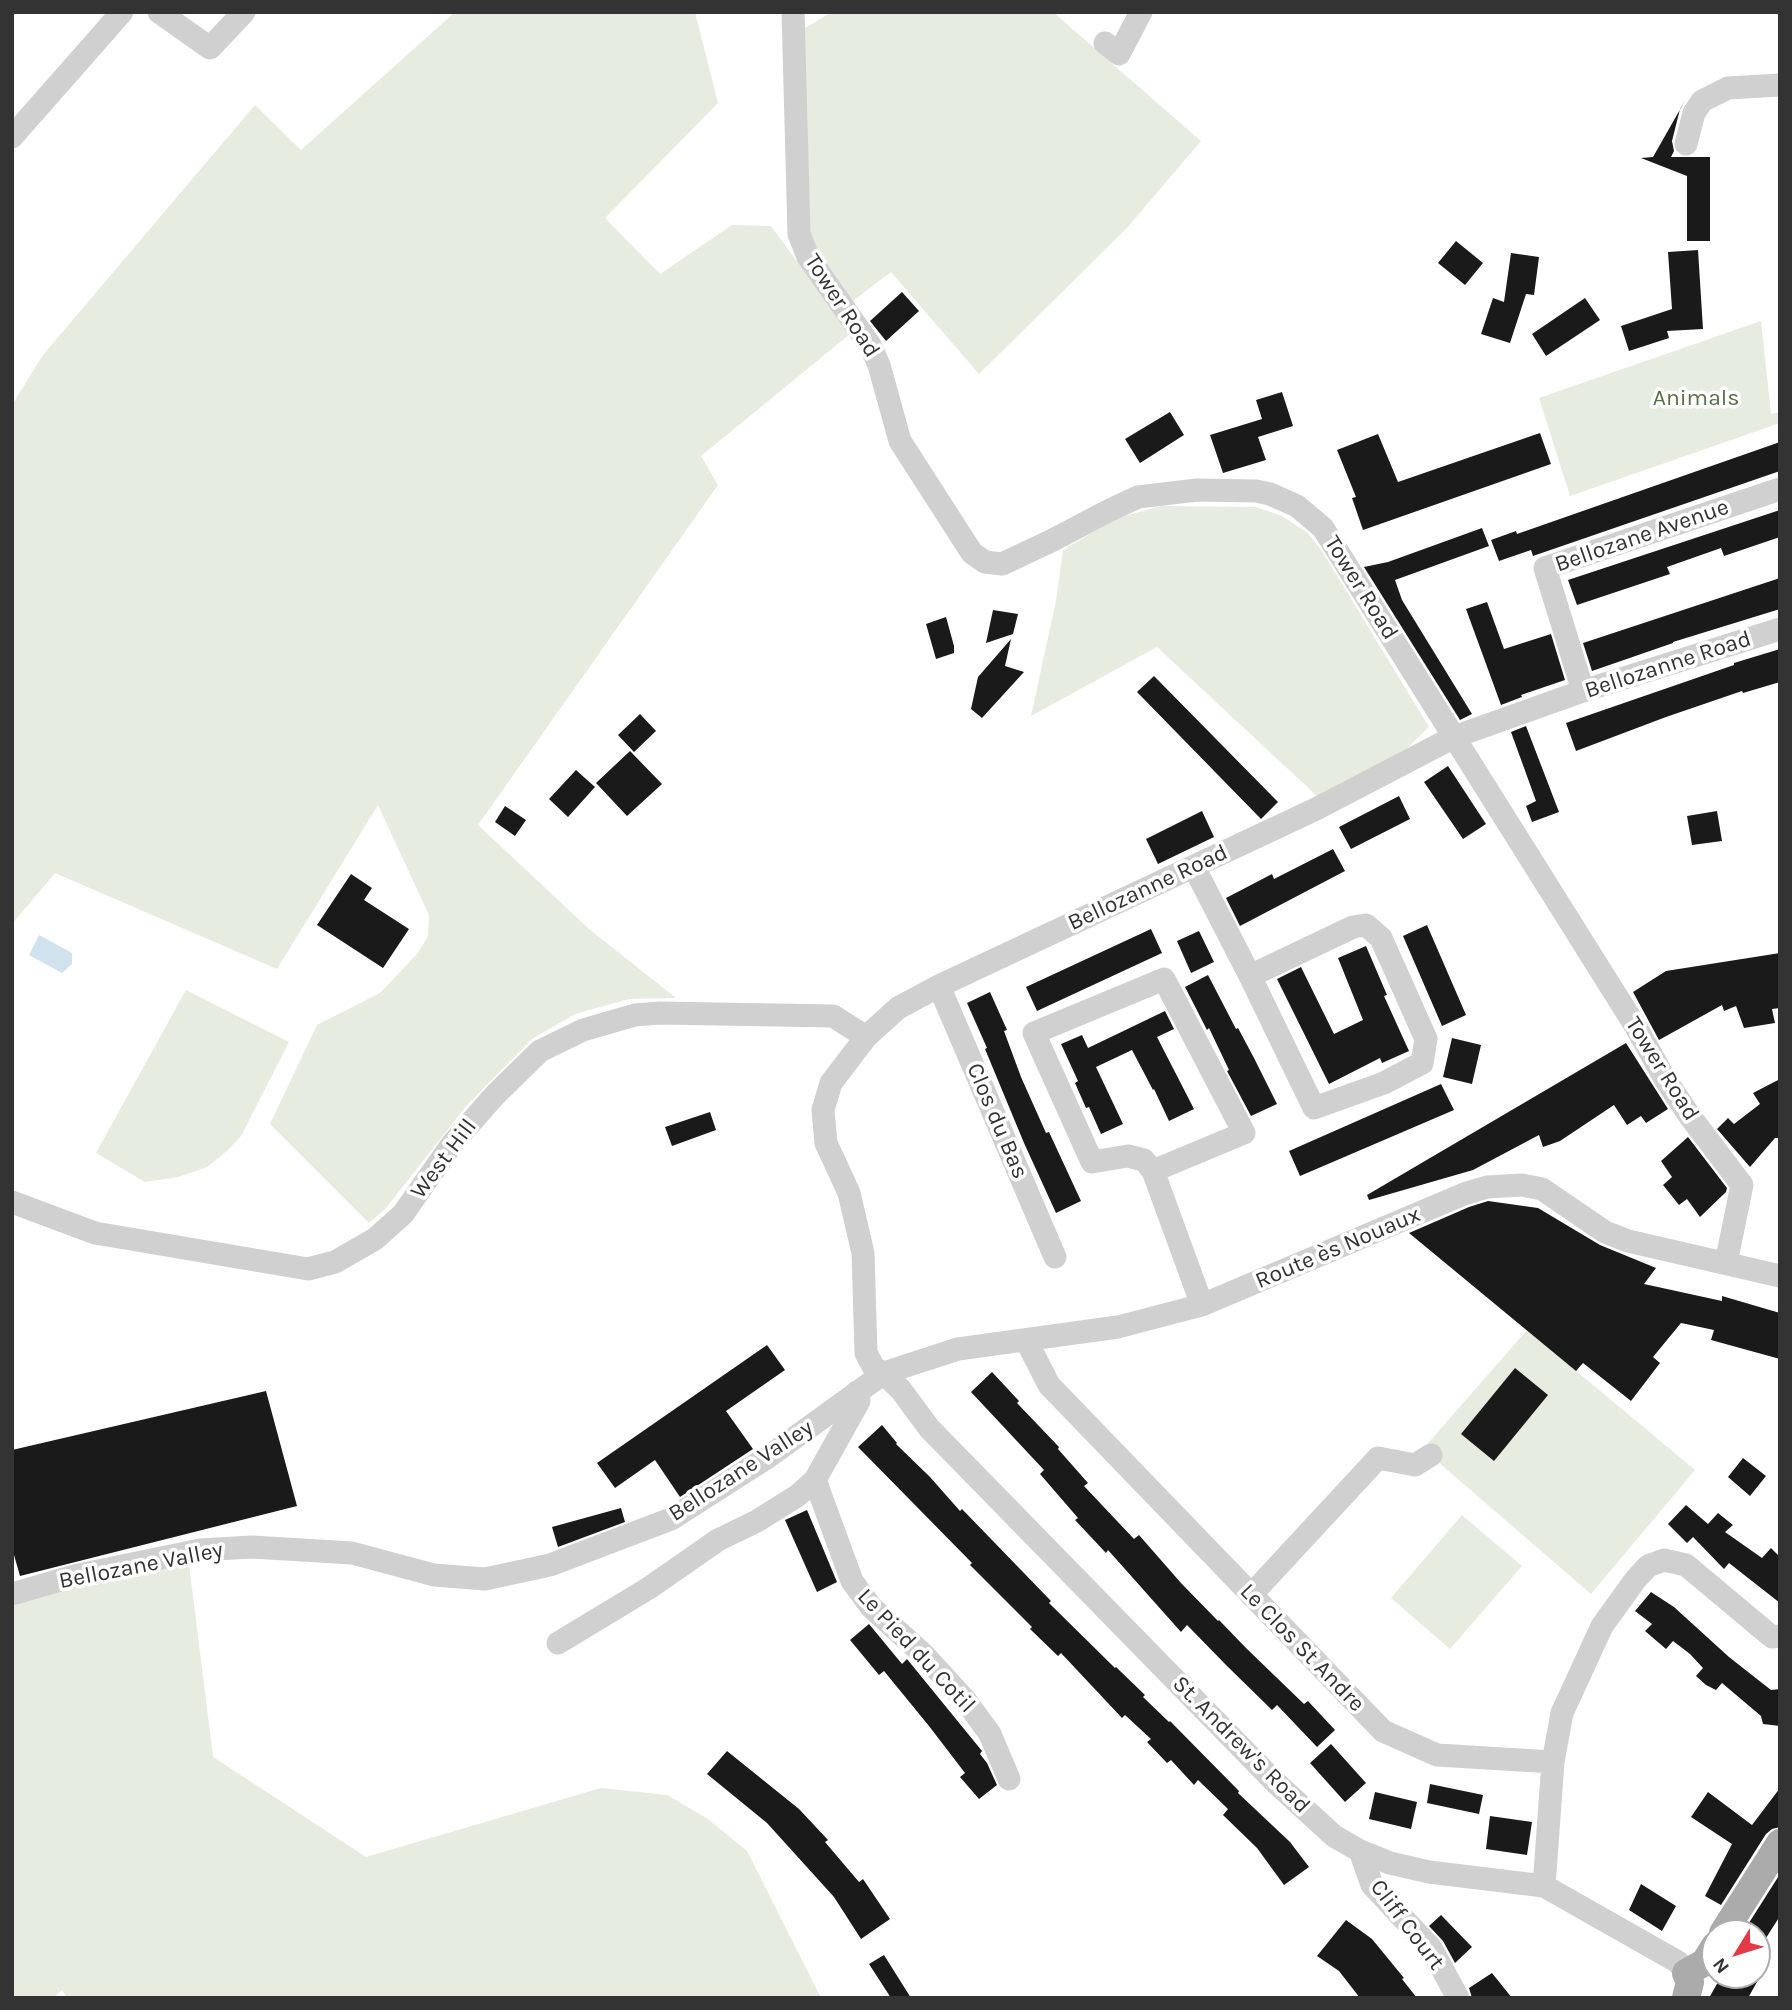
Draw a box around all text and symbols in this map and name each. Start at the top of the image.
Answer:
street label: Tower Road [798,249,886,363]
park label: Animals [1653,384,1739,412]
street label: Bellozane Avenue [1551,493,1733,579]
street label: Tower Road [1318,531,1404,645]
street label: Bellozanne Road [1581,625,1755,705]
street label: Bellozanne Road [1064,839,1232,937]
street label: Tower Road [1619,1012,1705,1126]
street label: Clos du Bas [960,1059,1034,1183]
street label: West Hill [405,1114,483,1204]
street label: Route ès Nouaux [1251,1201,1425,1295]
street label: Bellozane Valley [664,1414,818,1528]
street label: Bellozane Valley [57,1537,225,1595]
street label: Le Clos St Andre [1234,1578,1370,1718]
street label: Le Pied du Cotil [851,1583,981,1719]
street label: St. Andrew's Road [1166,1670,1316,1820]
street label: Cliff Court [1364,1874,1450,1976]
north arrow [1701,1919,1771,1989]
text: N [1708,1954,1734,1978]

